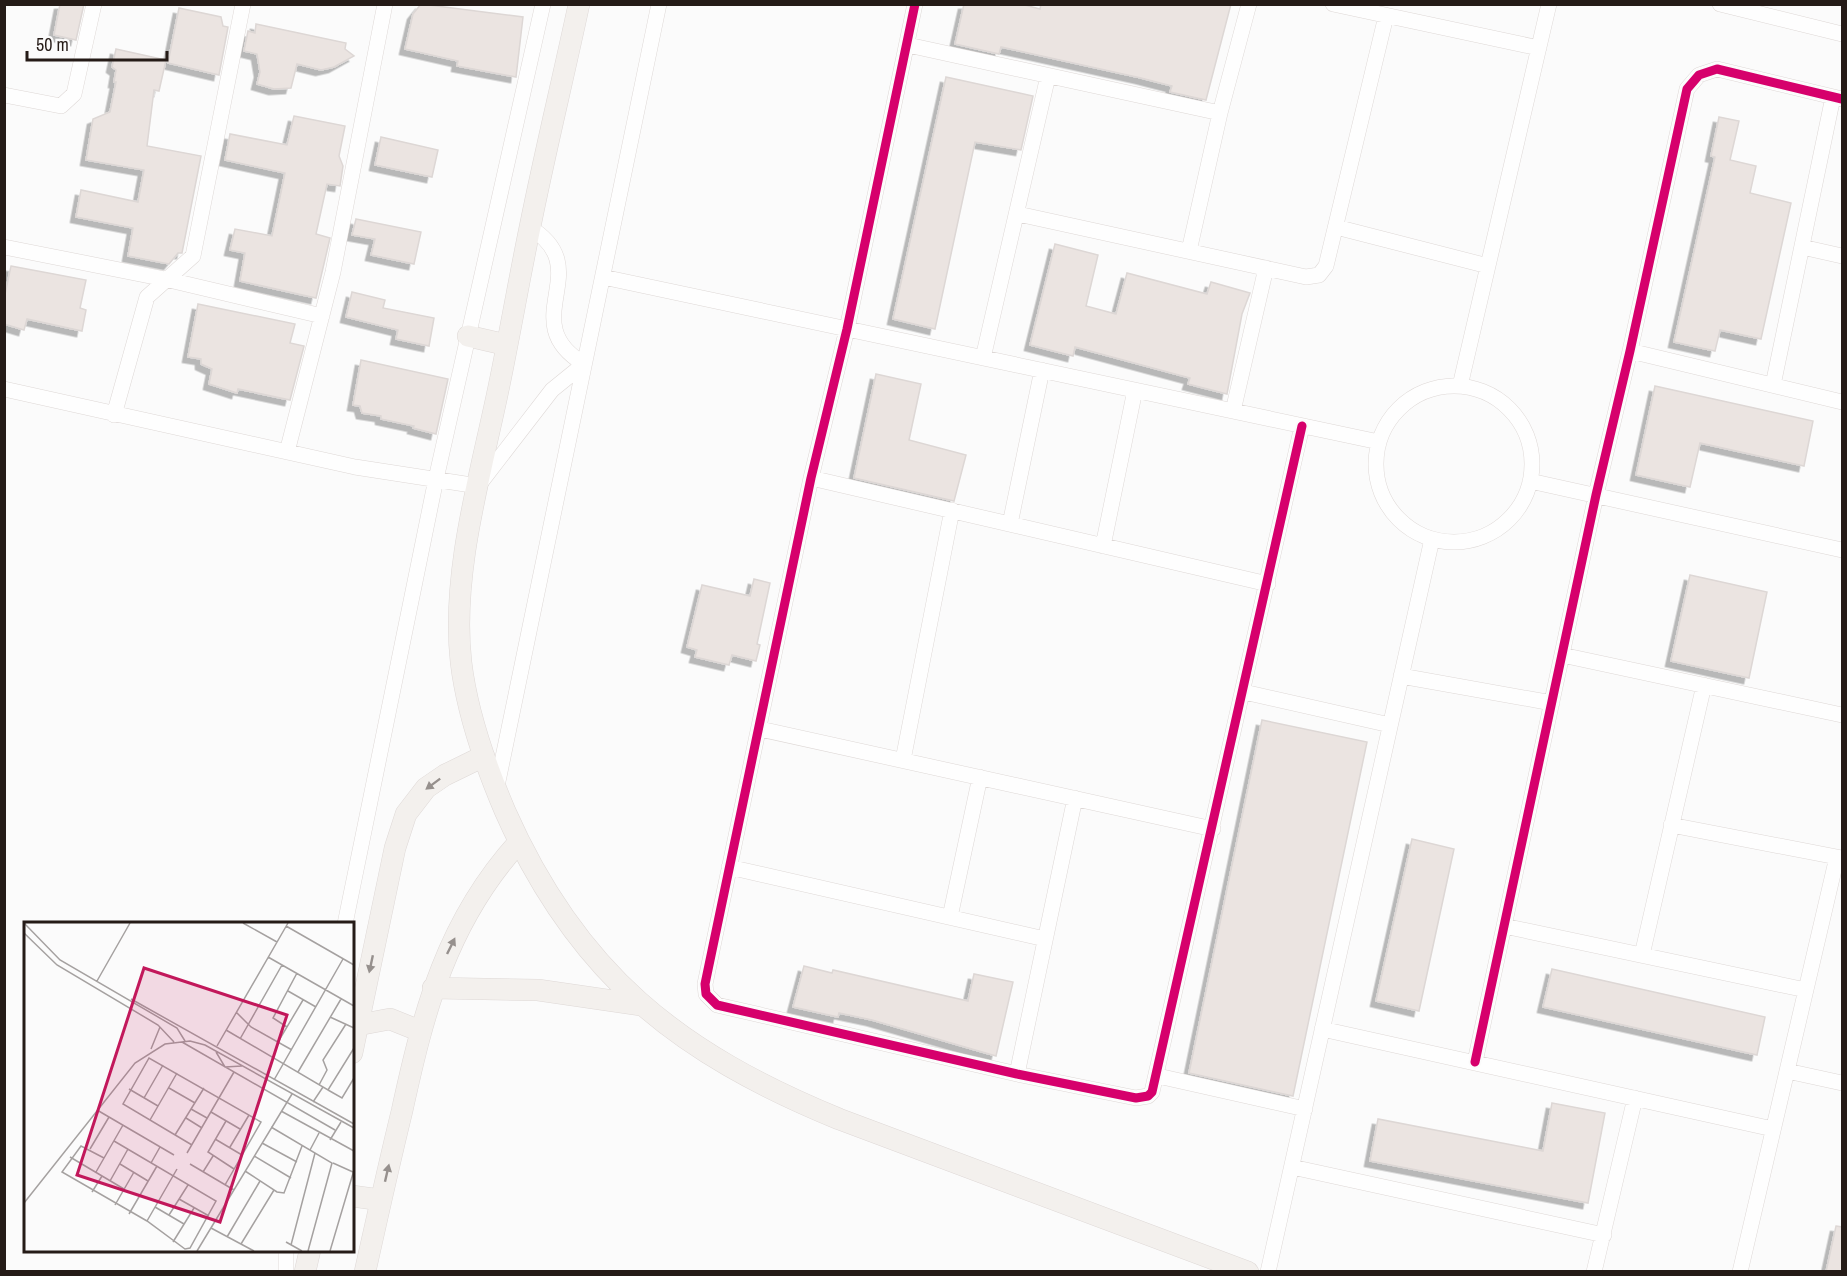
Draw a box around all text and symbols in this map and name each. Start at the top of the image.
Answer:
scale bar [27,24,166,62]
text: 50 m [36,32,69,57]
one-way arrow [425,778,441,790]
inset map [24,922,354,1252]
one-way arrow [446,937,455,954]
one-way arrow [366,955,375,974]
one-way arrow [383,1164,393,1183]

